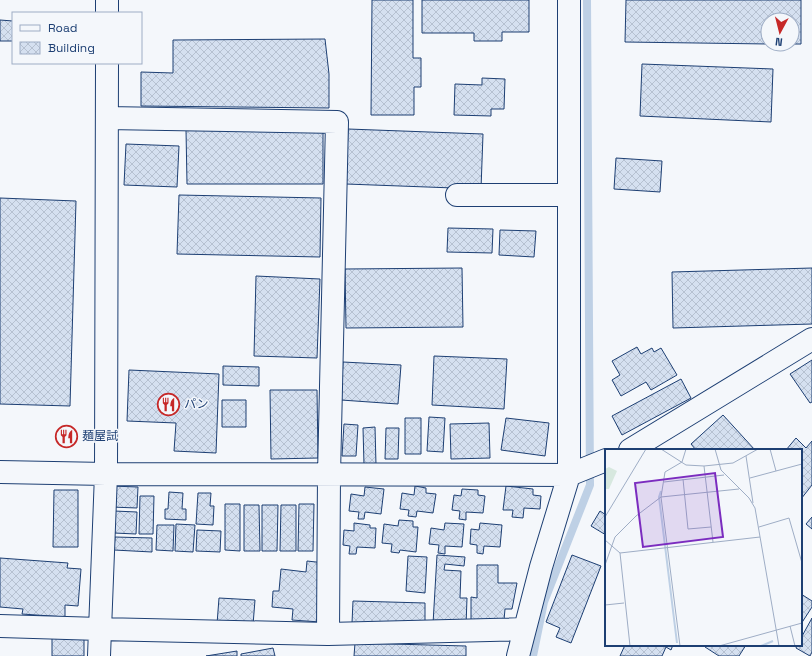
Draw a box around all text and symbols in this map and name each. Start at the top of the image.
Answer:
legend [12,12,142,64]
north arrow [760,12,800,52]
text: Road [48,20,77,36]
text: N [774,35,783,49]
text: Building [48,40,95,56]
restaurant icon: パン [155,391,181,417]
place label: パン [184,396,209,412]
restaurant icon: 麺屋試 [53,423,79,449]
place label: 麺屋試 [82,428,118,444]
inset map [605,449,802,646]

